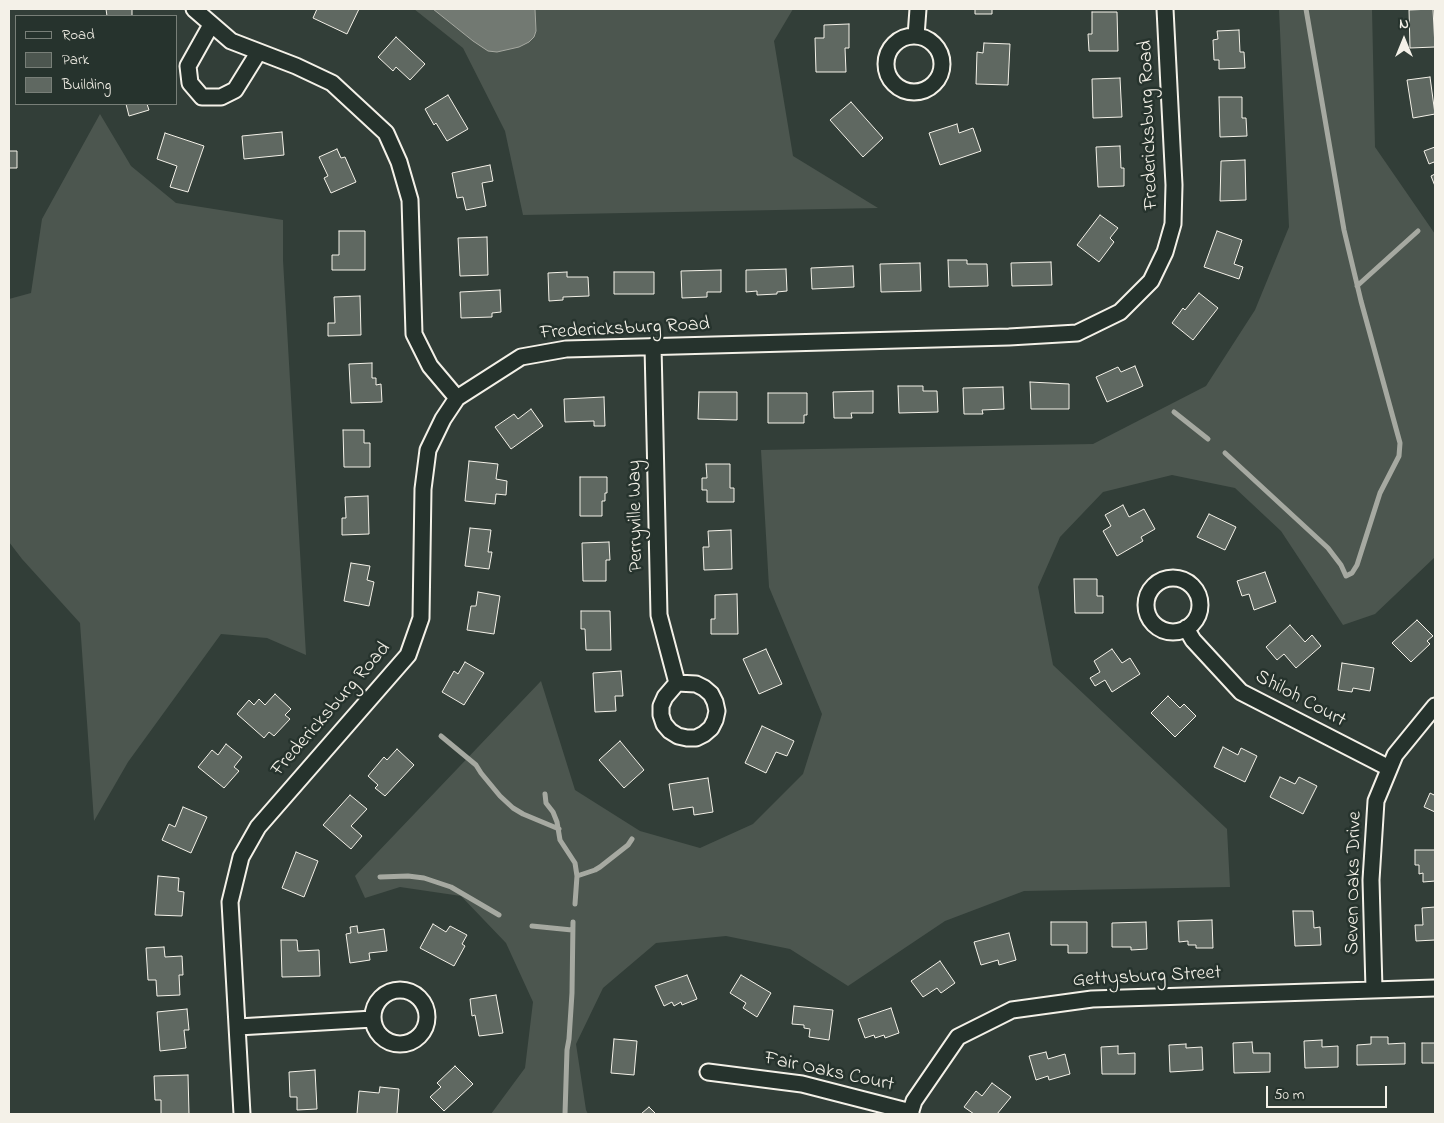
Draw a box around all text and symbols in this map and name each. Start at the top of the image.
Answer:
text: N [1399,14,1409,35]
legend [15,15,178,105]
north arrow [1379,15,1429,65]
text: Road [62,24,95,46]
street label: Fredericksburg Road [1135,40,1165,210]
text: Park [62,49,89,71]
text: Building [62,74,111,96]
street label: Fredericksburg Road [539,314,711,346]
street label: Perryville Way [624,460,650,572]
street label: Fredericksburg Road [267,638,397,782]
street label: Shiloh Court [1251,666,1349,734]
street label: Seven Oaks Drive [1342,811,1368,955]
street label: Gettysburg Street [1072,962,1222,994]
street label: Fair Oaks Court [762,1048,896,1098]
scale bar [1269,1076,1390,1108]
text: 50 m [1274,1084,1304,1106]

